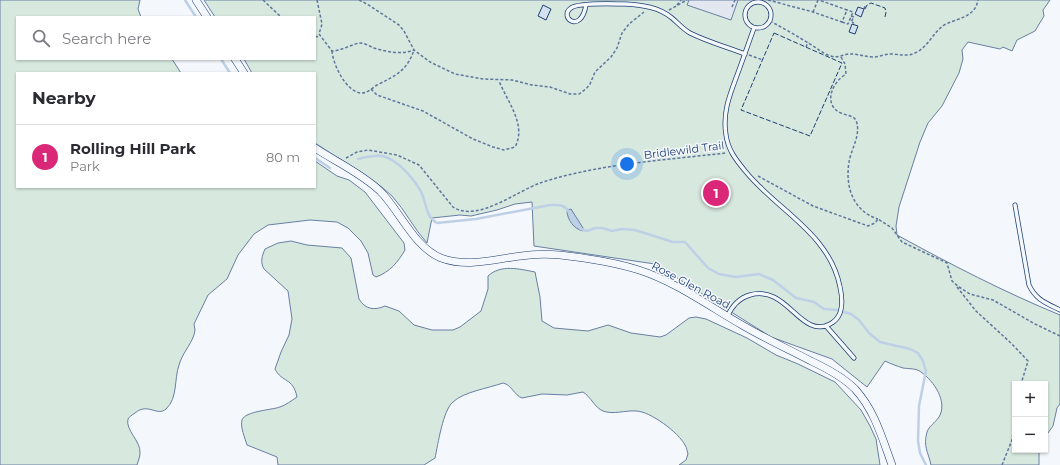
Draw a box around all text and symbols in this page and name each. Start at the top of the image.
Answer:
search box [16,16,316,60]
icon: search [30,27,52,49]
text: Search here [62,29,151,48]
text: Nearby [32,88,96,108]
street label: Bridlewild Trail [643,138,725,162]
text: Rolling Hill Park [70,139,196,158]
text: 1 [42,149,48,165]
text: 80 m [266,149,300,165]
your location [617,154,637,174]
text: Park [70,158,100,174]
pin: 1 [703,178,729,208]
street label: Rose Glen Road [649,258,733,312]
map controls [1012,381,1048,453]
button: + [1012,381,1048,417]
button: − [1012,417,1048,453]

